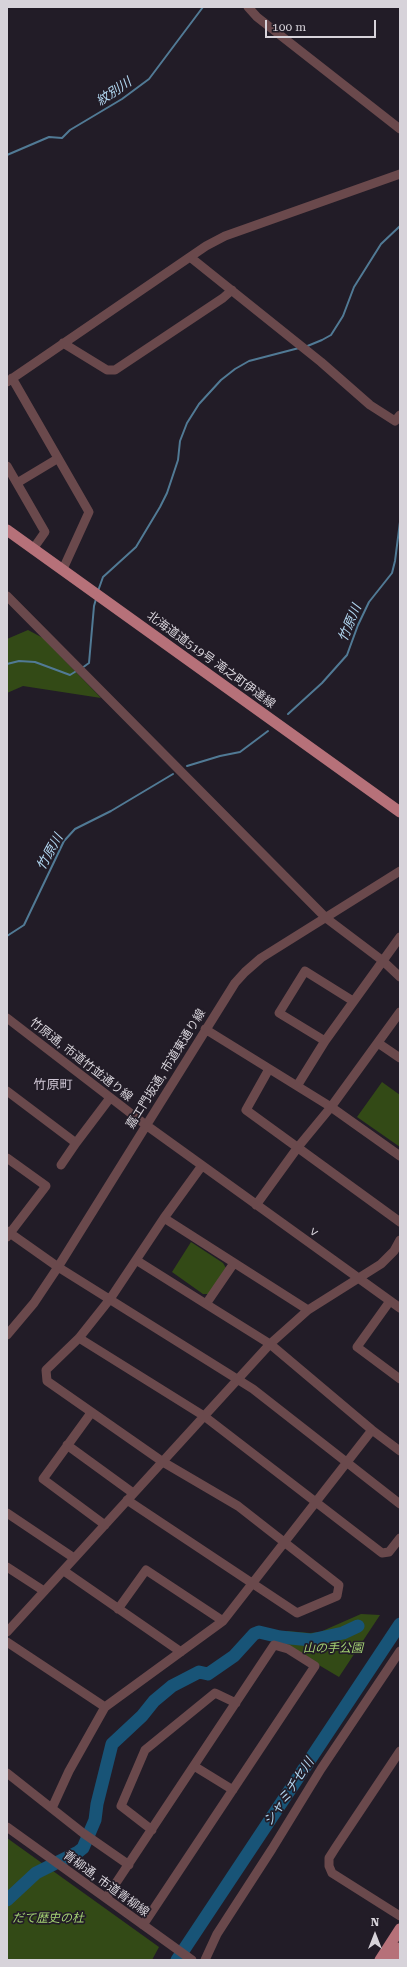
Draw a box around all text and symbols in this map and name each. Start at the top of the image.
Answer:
scale bar [267,12,378,38]
text: 100 m [272,20,306,34]
water label: 紋別川 [93,75,135,109]
water label: 竹原川 [335,602,365,644]
street label: 北海道道519号 滝之町伊達線 [144,609,278,711]
water label: 竹原川 [34,831,66,873]
street label: 嘉エ門坂通, 市道東通り線 [123,1007,209,1131]
street label: 竹原通, 市道竹並通り線 [27,1015,135,1105]
district label: 竹原町 [34,1077,72,1093]
street label: ｖ [305,1223,323,1241]
park label: 山の手公園 [303,1641,363,1655]
water label: シャミチセ川 [261,1755,317,1829]
street label: 青柳通, 市道青柳線 [60,1848,152,1920]
park label: だて歴史の杜 [12,1911,84,1925]
north arrow [355,1915,395,1955]
text: N [371,1916,379,1929]

